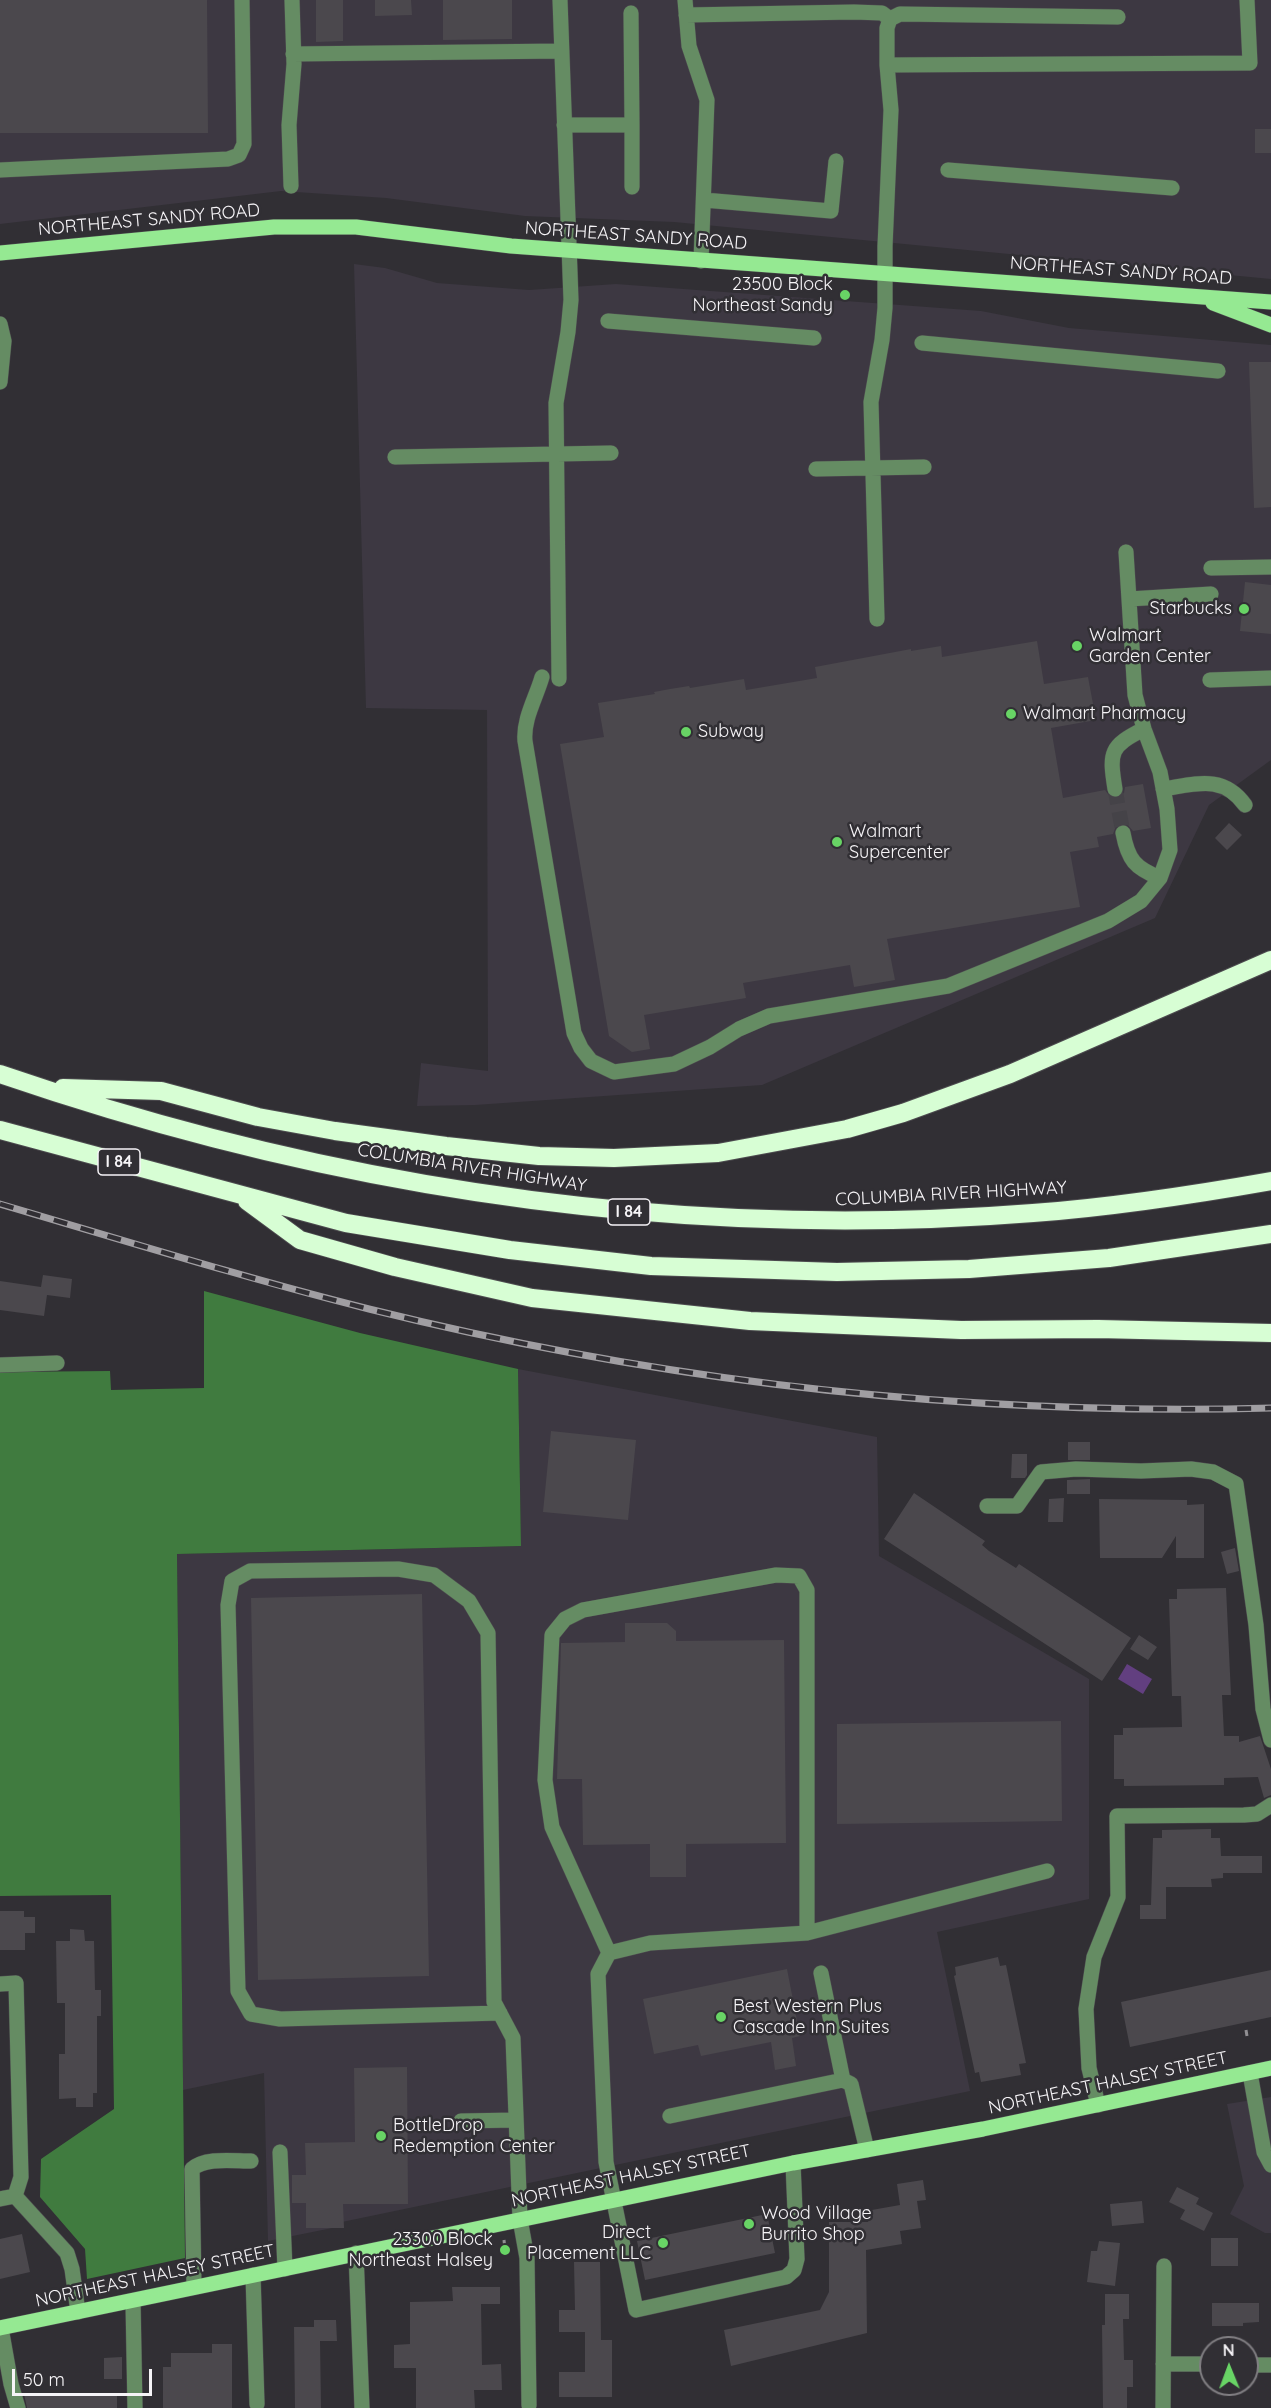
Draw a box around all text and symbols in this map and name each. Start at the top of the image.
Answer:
street label: NORTHEAST SANDY ROAD [37,200,261,240]
street label: NORTHEAST SANDY ROAD [524,217,748,255]
street label: NORTHEAST SANDY ROAD [1009,252,1233,290]
place label: 23500 Block Northeast Sandy [693,274,833,316]
marker: 23500 Block Northeast Sandy [838,288,852,302]
place label: Starbucks [1149,598,1232,620]
marker: Starbucks [1237,602,1251,616]
place label: Walmart Garden Center [1089,625,1211,668]
marker: Walmart Garden Center [1070,639,1084,653]
place label: Walmart Pharmacy [1023,703,1186,725]
marker: Walmart Pharmacy [1004,707,1018,721]
place label: Subway [698,721,764,743]
marker: Subway [679,725,693,739]
place label: Walmart Supercenter [849,821,950,864]
marker: Walmart Supercenter [830,835,844,849]
street label: COLUMBIA RIVER HIGHWAY [356,1139,588,1197]
road number: I 84 [98,1149,140,1175]
street label: COLUMBIA RIVER HIGHWAY [835,1177,1067,1211]
road number: I 84 [608,1199,650,1225]
place label: Best Western Plus Cascade Inn Suites [733,1996,889,2038]
marker: Best Western Plus Cascade Inn Suites [714,2010,728,2024]
street label: NORTHEAST HALSEY STREET [986,2047,1230,2119]
place label: BottleDrop Redemption Center [393,2115,555,2158]
marker: BottleDrop Redemption Center [374,2129,388,2143]
street label: NORTHEAST HALSEY STREET [509,2140,753,2212]
place label: Wood Village Burrito Shop [761,2203,872,2246]
marker: Wood Village Burrito Shop [742,2217,756,2231]
place label: Direct Placement LLC [527,2222,651,2264]
place label: 23300 Block Northeast Halsey [348,2229,493,2272]
marker: Direct Placement LLC [656,2236,670,2250]
street label: NORTHEAST HALSEY STREET [33,2240,277,2312]
marker: 23300 Block Northeast Halsey [498,2243,512,2257]
north arrow [1199,2336,1259,2396]
text: N [1223,2340,1235,2360]
scale bar [15,2357,154,2395]
text: 50 m [23,2368,65,2391]

